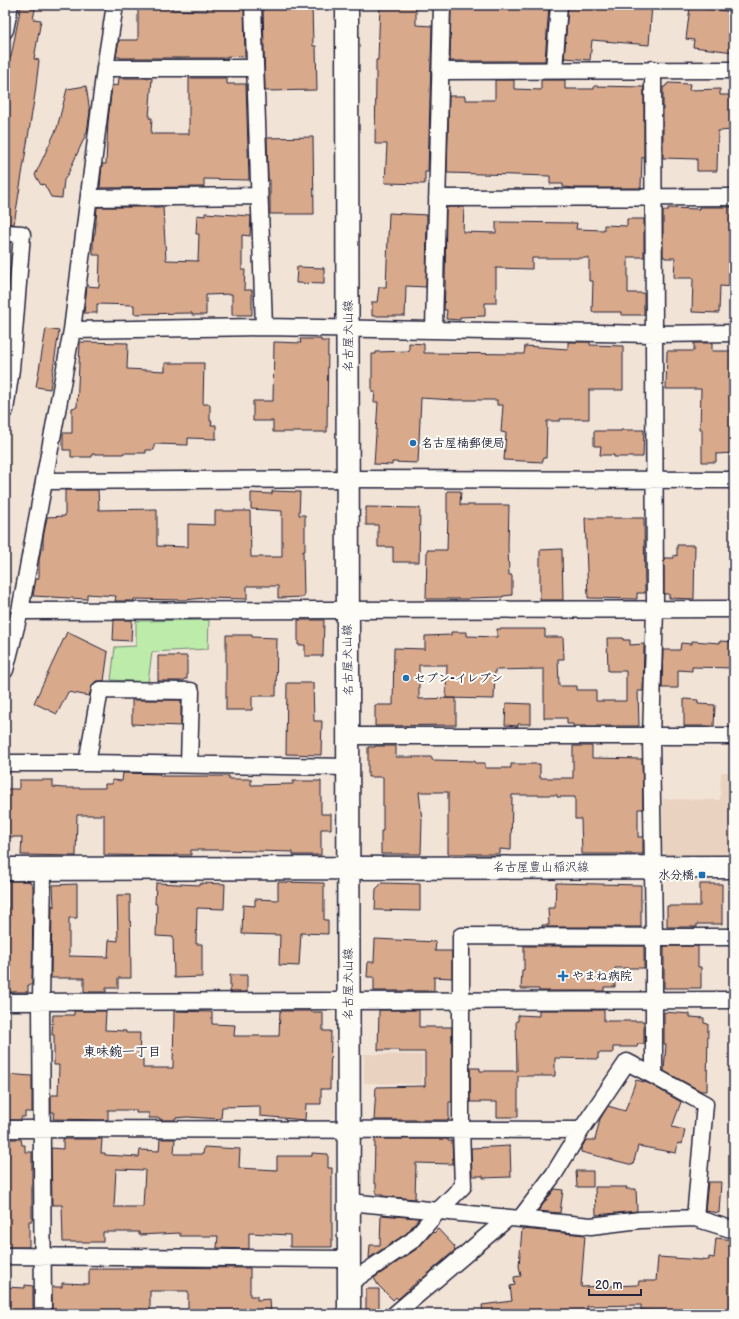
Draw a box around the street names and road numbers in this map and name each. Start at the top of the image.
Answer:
street label: 名古屋犬山線 [341,300,356,372]
street label: 名古屋犬山線 [340,624,356,696]
street label: 名古屋豊山稲沢線 [493,860,589,875]
street label: 名古屋犬山線 [341,948,356,1020]

